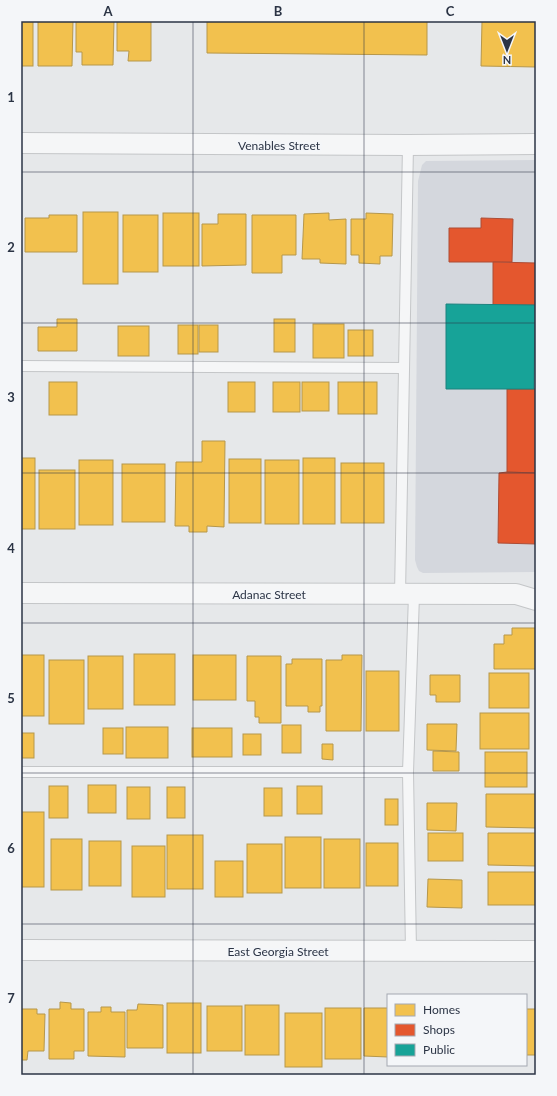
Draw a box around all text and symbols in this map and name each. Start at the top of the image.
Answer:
text: A [102,3,113,19]
text: B [274,3,283,19]
text: C [446,3,455,19]
north arrow [487,30,527,70]
text: N [503,54,511,67]
text: 1 [7,89,15,105]
street label: Venables Street [238,138,321,153]
text: 2 [7,239,15,255]
text: 3 [7,389,15,405]
text: 4 [7,540,15,556]
street label: Adanac Street [232,587,307,602]
text: 5 [7,690,15,706]
text: 6 [7,840,15,856]
street label: East Georgia Street [227,944,329,959]
text: 7 [7,990,15,1006]
legend [387,994,527,1066]
text: Homes [423,1002,460,1017]
text: Shops [423,1022,455,1037]
text: Public [423,1042,455,1057]

